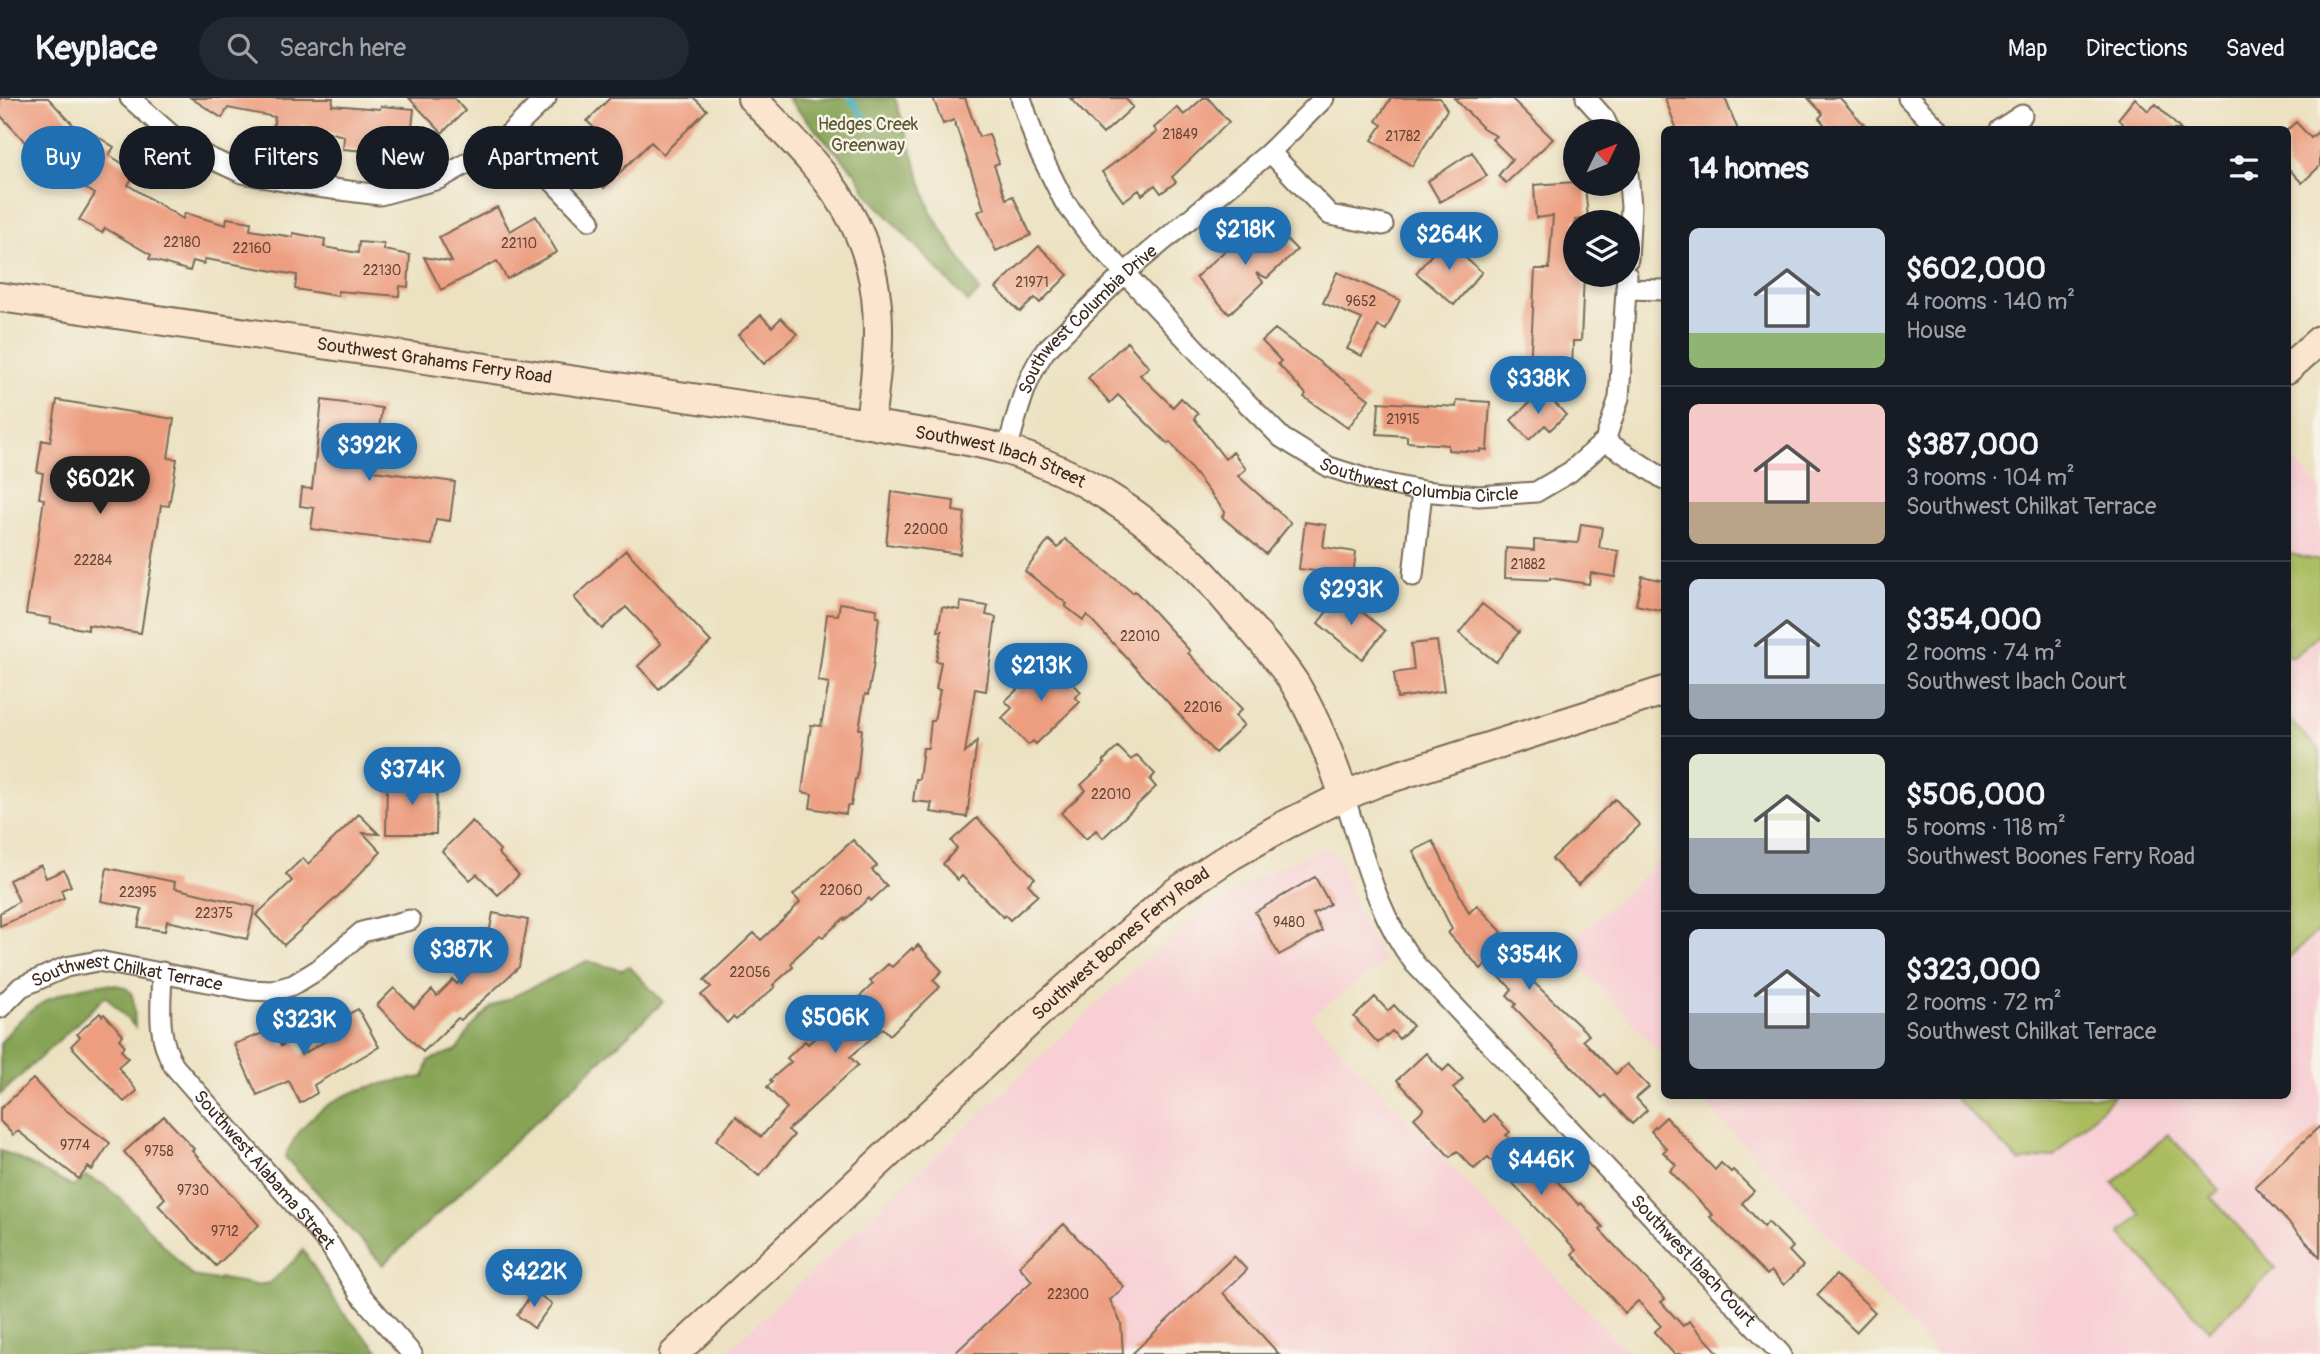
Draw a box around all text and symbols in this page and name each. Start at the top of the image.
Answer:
search box [199,17,689,80]
text: Keyplace [35,28,157,69]
icon: search [223,29,261,67]
text: Search here [279,32,406,64]
text: Map [2008,34,2048,63]
text: Directions [2086,34,2187,63]
text: Saved [2225,34,2285,63]
park label: Hedges Creek Greenway [818,113,919,157]
north arrow [1563,119,1640,196]
map controls [1563,119,1640,287]
chip: Buy [21,126,105,189]
chip: Rent [119,126,215,189]
chip: Filters [229,126,342,189]
chip: New [356,126,449,189]
chip: Apartment [463,126,623,189]
house number: 21849 [1162,126,1198,143]
house number: 21782 [1385,128,1421,145]
icon: filters [2225,149,2263,187]
text: 14 homes [1689,150,1809,187]
pin: $218K [1196,208,1294,267]
button: layers [1563,210,1640,287]
pin: $264K [1400,212,1498,272]
text: $218K [1215,215,1275,244]
text: $264K [1416,220,1482,249]
house number: 22180 [163,234,201,251]
house number: 22110 [501,235,537,252]
house number: 22160 [233,240,271,257]
street label: Southwest Columbia Drive [1014,240,1162,398]
text: $602,000 [1906,250,2046,287]
icon: home [1745,256,1829,340]
house number: 22130 [363,262,401,279]
house number: 21971 [1015,274,1049,291]
text: 4 rooms · 140 m² [1906,287,2075,316]
house number: 9652 [1346,293,1377,310]
text: House [1906,316,1966,345]
street label: Southwest Grahams Ferry Road [315,332,553,389]
pin: $338K [1489,356,1587,416]
text: $338K [1506,364,1570,393]
house number: 21915 [1386,411,1420,428]
street label: Southwest Ibach Street [913,421,1090,494]
pin: $392K [320,424,418,483]
text: $387,000 [1906,426,2039,463]
text: $392K [337,431,401,460]
icon: home [1745,432,1829,516]
street label: Southwest Columbia Circle [1315,453,1519,508]
pin: $602K [51,456,149,516]
text: 3 rooms · 104 m² [1906,463,2075,492]
text: $602K [66,464,134,493]
text: Southwest Chilkat Terrace [1906,492,2156,521]
house number: 22000 [904,521,948,538]
house number: 22284 [74,552,112,569]
house number: 21882 [1510,556,1546,573]
pin: $293K [1302,568,1400,627]
text: $293K [1319,575,1383,604]
text: $354,000 [1906,601,2042,638]
icon: home [1745,607,1829,691]
house number: 22010 [1120,628,1160,645]
text: 2 rooms · 74 m² [1906,638,2062,667]
pin: $213K [992,644,1090,703]
text: $213K [1010,651,1072,680]
text: Southwest Ibach Court [1906,667,2126,696]
house number: 22016 [1184,699,1222,716]
pin: $374K [363,748,461,807]
text: $374K [380,755,444,784]
text: $506,000 [1906,776,2046,813]
icon: home [1745,782,1829,866]
house number: 22010 [1091,786,1131,803]
text: 5 rooms · 118 m² [1906,813,2066,842]
text: Southwest Boones Ferry Road [1906,842,2195,871]
street label: Southwest Boones Ferry Road [1027,862,1214,1026]
house number: 22060 [820,882,862,899]
house number: 22395 [119,884,157,901]
house number: 22375 [195,905,233,922]
house number: 9480 [1273,914,1305,931]
pin: $387K [412,928,510,987]
pin: $354K [1480,932,1578,992]
text: $387K [430,935,492,964]
text: $354K [1497,940,1561,969]
street label: Southwest Chilkat Terrace [28,950,224,997]
text: $323,000 [1906,951,2041,988]
icon: home [1745,957,1829,1041]
house number: 22056 [730,964,770,981]
text: 2 rooms · 72 m² [1906,988,2062,1017]
pin: $506K [786,996,884,1055]
pin: $323K [255,998,353,1057]
text: $506K [801,1003,869,1032]
text: $323K [272,1005,336,1034]
text: Southwest Chilkat Terrace [1906,1017,2156,1046]
street label: Southwest Alabama Street [188,1086,340,1255]
house number: 9774 [60,1137,90,1154]
pin: $446K [1492,1138,1590,1197]
house number: 9758 [144,1143,174,1160]
text: $446K [1508,1145,1574,1174]
house number: 9730 [177,1182,209,1199]
street label: Southwest Ibach Court [1625,1190,1761,1332]
house number: 9712 [211,1223,239,1240]
pin: $422K [485,1250,583,1309]
text: $422K [501,1257,567,1286]
house number: 22300 [1047,1286,1089,1303]

